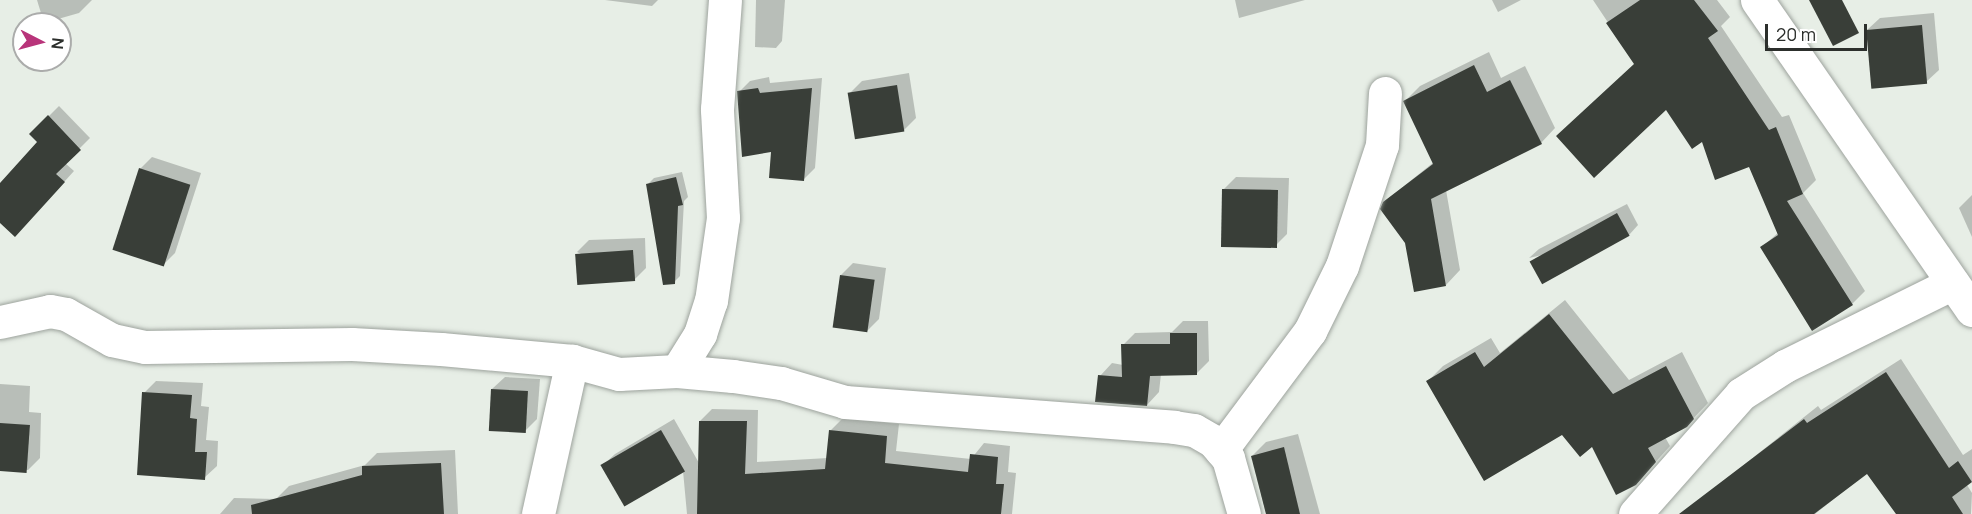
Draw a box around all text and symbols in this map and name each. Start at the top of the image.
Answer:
north arrow [12,12,72,72]
scale bar [1768,12,1870,50]
text: 20 m [1776,22,1816,46]
text: N [46,37,69,51]

